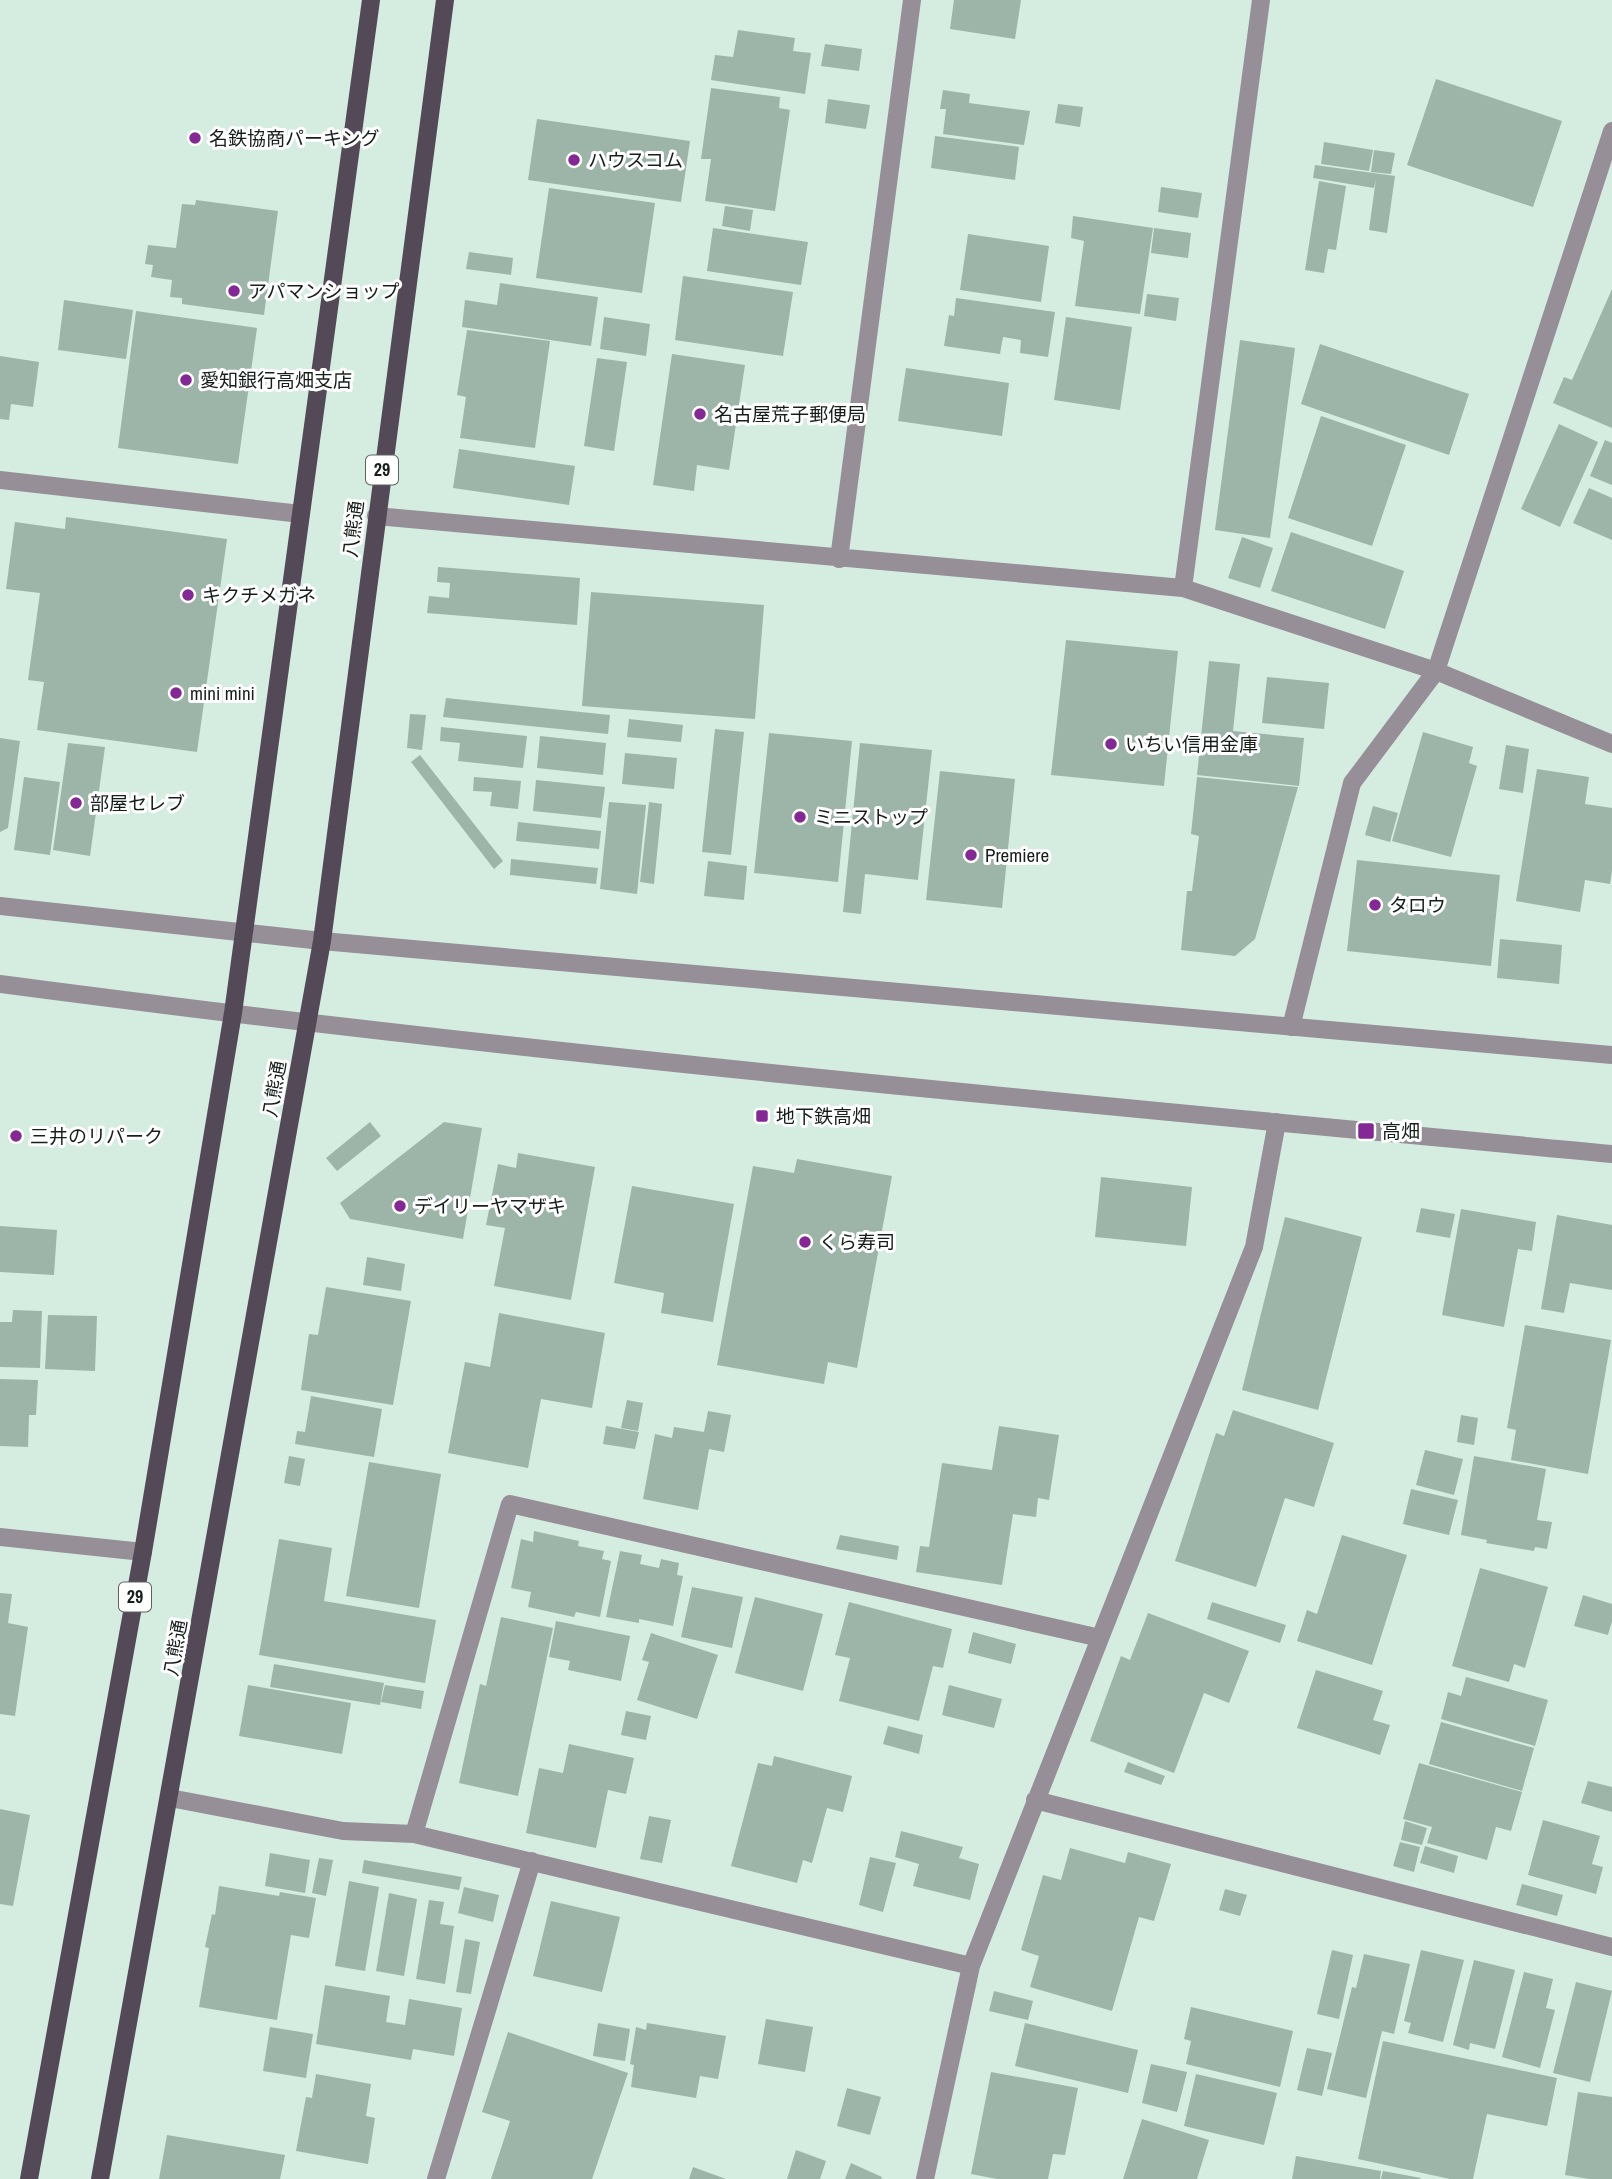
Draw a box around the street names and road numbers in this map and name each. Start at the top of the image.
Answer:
road number: 29 [366,456,398,484]
street label: 八熊通 [337,499,369,559]
street label: 八熊通 [256,1059,292,1119]
road number: 29 [119,1582,151,1612]
street label: 八熊通 [157,1618,193,1678]

